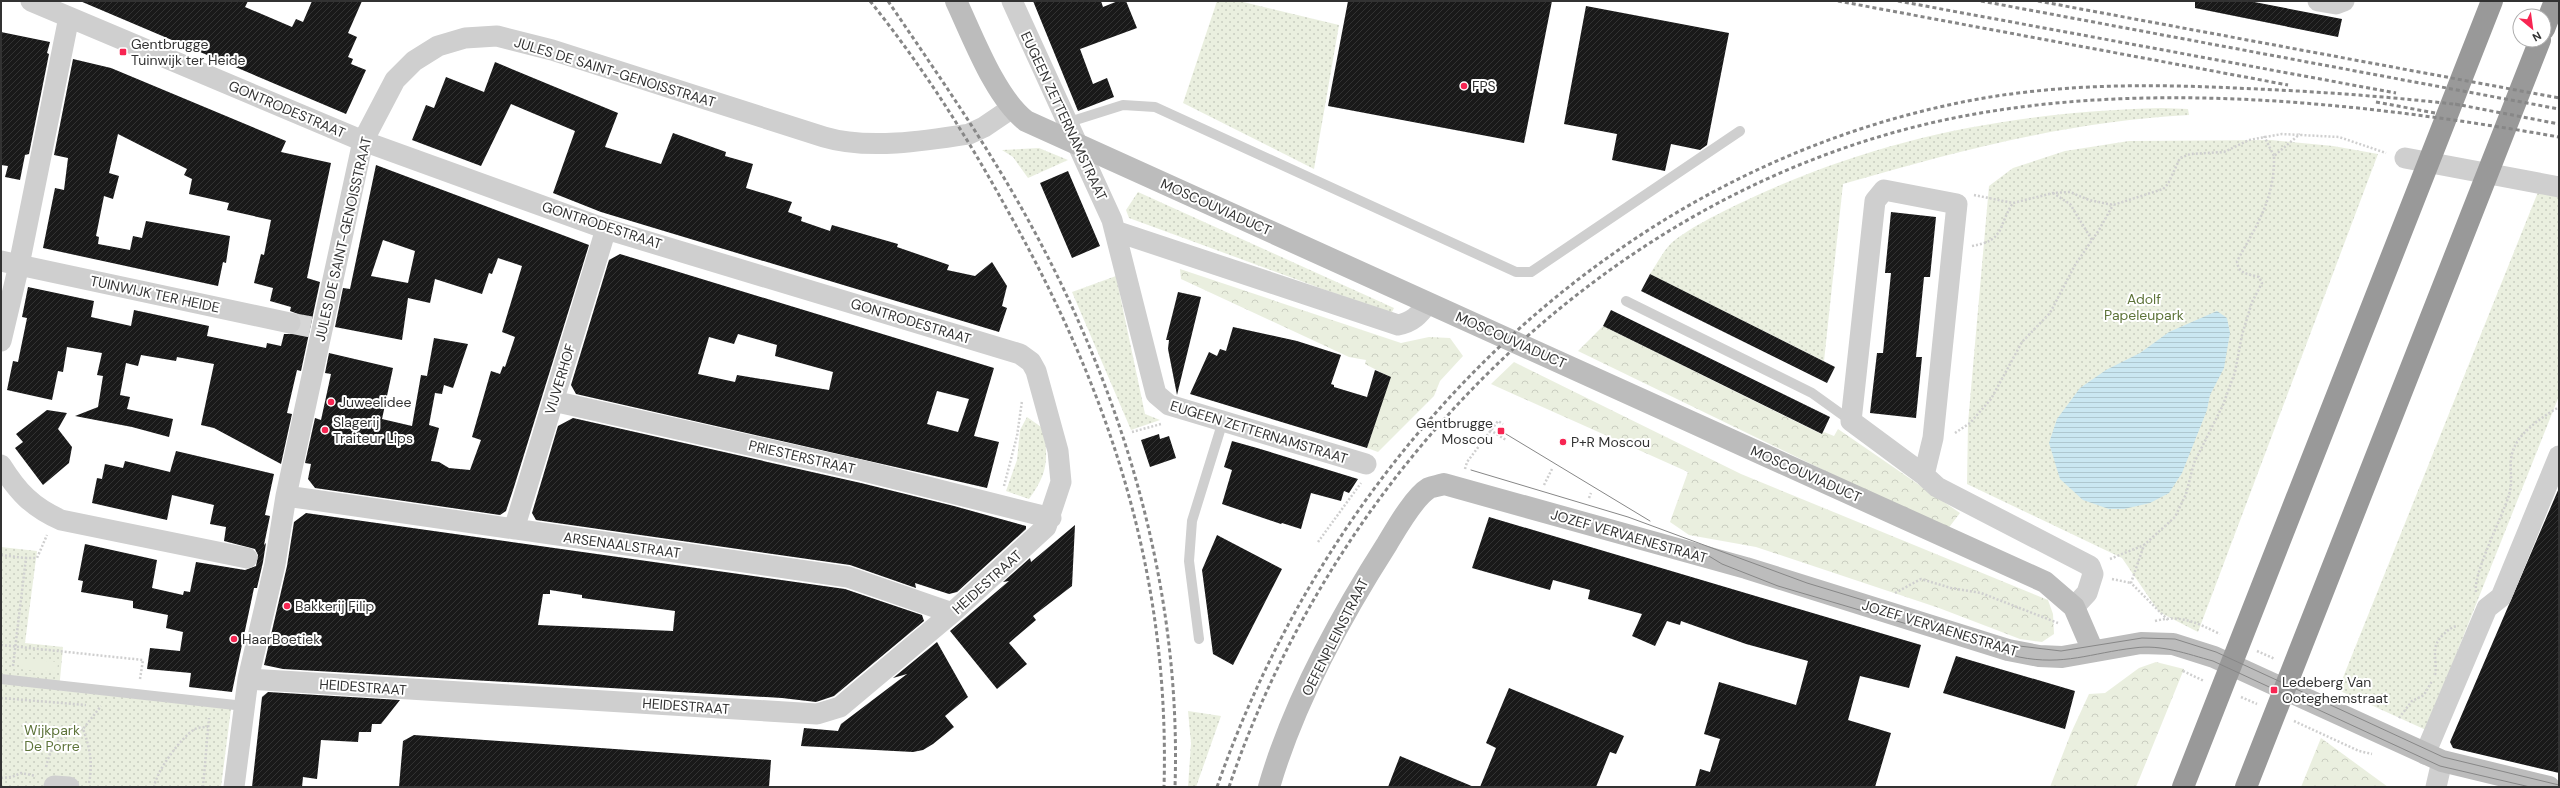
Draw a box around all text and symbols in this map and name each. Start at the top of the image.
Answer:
north arrow [2512,8,2552,48]
street label: EUGEEN ZETTERNAMSTRAAT [1017,29,1111,204]
text: N [2530,29,2544,45]
street label: JULES DE SAINT-GENOISSTRAAT [512,33,718,111]
place label: Gentbrugge Tuinwijk ter Heide [131,35,246,69]
marker: Gentbrugge Tuinwijk ter Heide [118,47,128,57]
street label: GONTRODESTRAAT [226,76,348,142]
place label: FPS [1472,77,1496,95]
marker: FPS [1459,81,1469,91]
street label: JULES DE SAINT-GENOISSTRAAT [311,135,375,343]
street label: MOSCOUVIADUCT [1158,175,1274,240]
street label: GONTRODESTRAAT [540,197,664,253]
street label: TUINWIJK TER HEIDE [89,271,221,317]
park label: Adolf Papeleupark [2104,290,2184,324]
street label: GONTRODESTRAAT [849,294,974,348]
street label: MOSCOUVIADUCT [1453,308,1569,373]
street label: VIJVERHOF [541,341,579,417]
place label: Juweelidee [339,393,412,411]
street label: EUGEEN ZETTERNAMSTRAAT [1168,396,1350,468]
marker: Juweelidee [326,397,336,407]
place label: Slagerij Traiteur Lips [333,413,413,447]
place label: Gentbrugge Moscou [1416,414,1493,448]
marker: Slagerij Traiteur Lips [320,425,330,435]
marker: Gentbrugge Moscou [1496,426,1506,436]
place label: P+R Moscou [1571,433,1650,451]
street label: PRIESTERSTRAAT [747,436,857,478]
marker: P+R Moscou [1558,437,1568,447]
street label: MOSCOUVIADUCT [1748,442,1864,507]
street label: JOZEF VERVAENESTRAAT [1549,505,1709,567]
street label: ARSENAALSTRAAT [562,528,682,562]
street label: HEIDESTRAAT [948,546,1026,618]
street label: OEFENPLEINSTRAAT [1298,575,1372,699]
street label: JOZEF VERVAENESTRAAT [1860,596,2020,660]
place label: Bakkerij Filip [295,597,375,615]
marker: Bakkerij Filip [282,601,292,611]
place label: HaarBoetiek [242,630,320,648]
marker: HaarBoetiek [229,634,239,644]
place label: Ledeberg Van Ooteghemstraat [2282,673,2388,707]
street label: HEIDESTRAAT [319,675,407,699]
marker: Ledeberg Van Ooteghemstraat [2269,685,2279,695]
street label: HEIDESTRAAT [642,694,730,718]
park label: Wijkpark De Porre [24,721,80,755]

